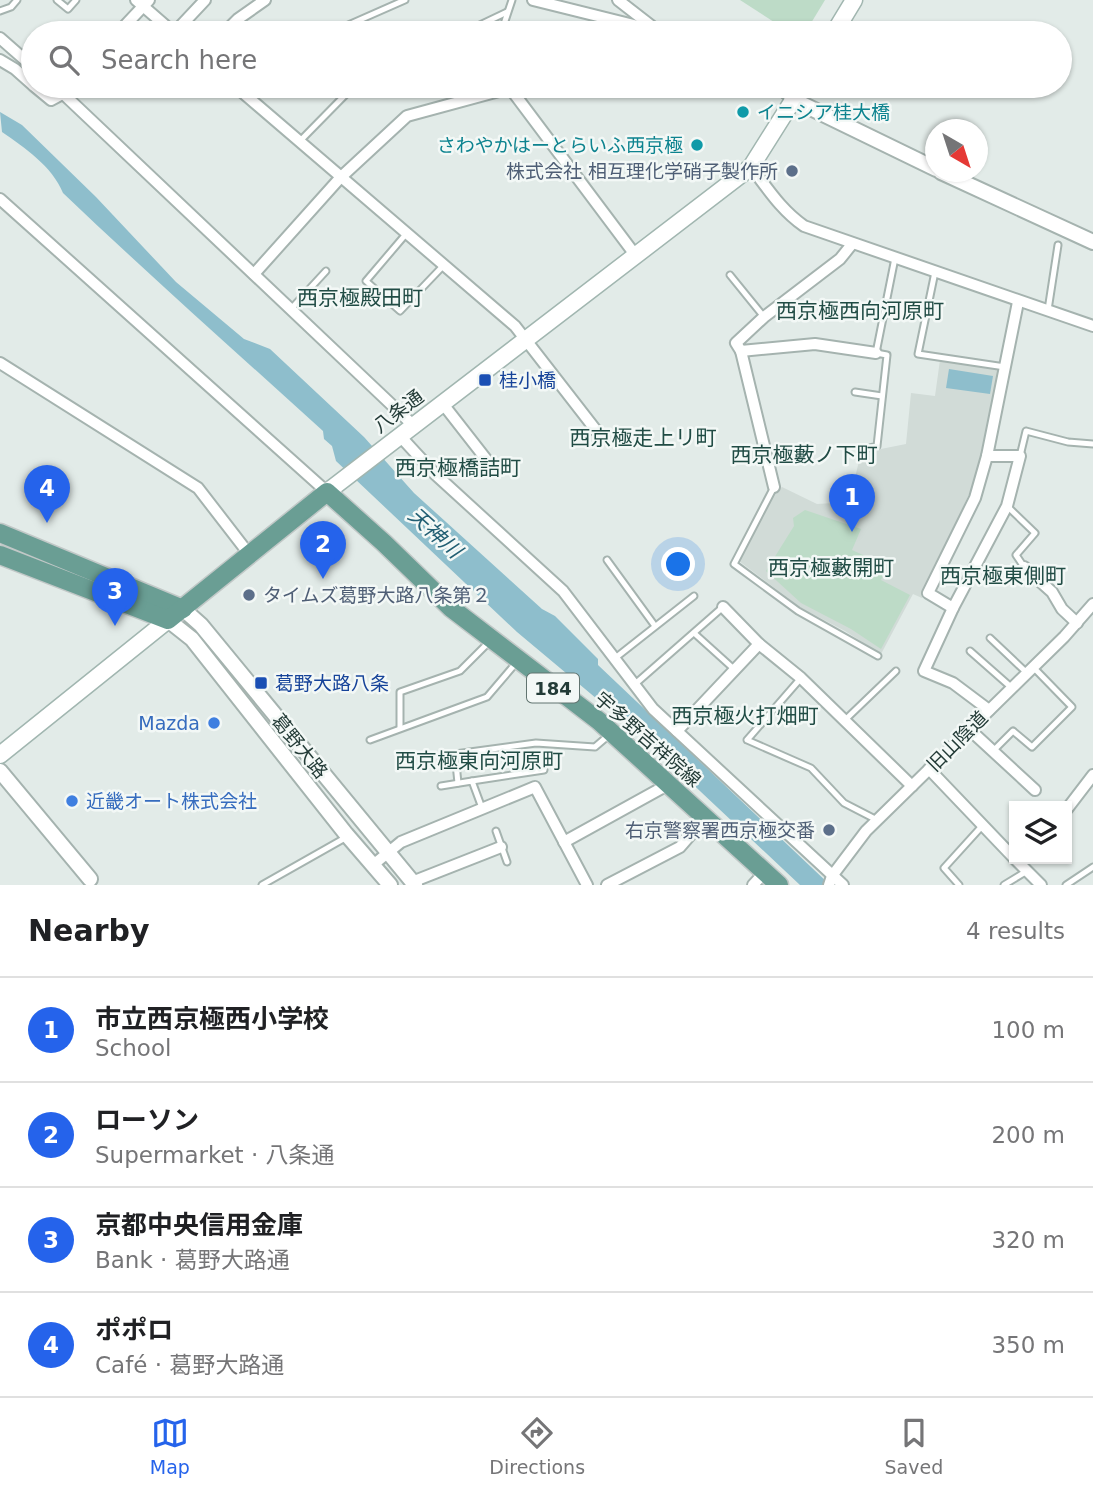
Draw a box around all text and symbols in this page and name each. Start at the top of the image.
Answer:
search box [21,21,1072,98]
icon: search [45,41,83,79]
text: Search here [101,45,257,75]
place label: イニシア桂大橋 [757,101,890,123]
marker: イニシア桂大橋 [735,104,751,120]
north arrow [925,119,988,182]
place label: さわやかはーとらいふ西京極 [437,134,683,156]
marker: さわやかはーとらいふ西京極 [689,137,705,153]
place label: 株式会社 相互理化学硝子製作所 [506,160,778,182]
marker: 株式会社 相互理化学硝子製作所 [784,163,800,179]
district label: 西京極殿田町 [297,286,423,310]
district label: 西京極西向河原町 [776,299,944,323]
place label: 桂小橋 [499,369,556,391]
marker: 桂小橋 [477,372,493,388]
street label: 八条通 [369,385,427,437]
district label: 西京極走上リ町 [570,426,717,450]
district label: 西京極藪ノ下町 [731,443,878,467]
district label: 西京極橋詰町 [395,456,521,480]
pin: 4 [24,465,70,523]
pin: 1 [829,474,875,532]
water label: 天神川 [404,503,468,564]
pin: 2 [300,521,346,579]
your location [661,547,695,581]
district label: 西京極藪開町 [768,556,894,580]
district label: 西京極東側町 [940,564,1066,588]
pin: 3 [92,568,138,626]
place label: タイムズ葛野大路八条第２ [263,584,491,606]
marker: タイムズ葛野大路八条第２ [241,587,257,603]
place label: 葛野大路八条 [275,672,389,694]
road number: 184 [527,674,579,702]
marker: 葛野大路八条 [253,675,269,691]
street label: 宇多野吉祥院線 [591,687,705,791]
district label: 西京極火打畑町 [672,704,819,728]
street label: 旧山陰道 [922,706,992,776]
street label: 葛野大路 [268,710,332,782]
place label: Mazda [138,712,200,734]
marker: Mazda [206,715,222,731]
district label: 西京極東向河原町 [395,749,563,773]
place label: 近畿オート株式会社 [86,790,257,812]
marker: 近畿オート株式会社 [64,793,80,809]
map controls [1009,801,1072,864]
button: layers [1009,801,1072,864]
place label: 右京警察署西京極交番 [625,819,815,841]
marker: 右京警察署西京極交番 [821,822,837,838]
text: Nearby [28,913,150,948]
text: 4 results [966,918,1065,944]
text: 市立西京極西小学校 [95,1004,329,1034]
text: 1 [43,1017,59,1043]
text: 100 m [991,1017,1065,1043]
text: School [95,1035,171,1061]
text: ローソン [95,1105,199,1135]
text: 2 [43,1122,59,1148]
text: 200 m [991,1122,1065,1148]
text: Supermarket · 八条通 [95,1142,335,1168]
text: 京都中央信用金庫 [95,1210,303,1240]
text: 3 [43,1227,59,1253]
text: 320 m [991,1227,1065,1253]
text: Bank · 葛野大路通 [95,1247,290,1273]
text: ポポロ [95,1315,173,1345]
text: 4 [43,1332,59,1358]
text: 350 m [991,1332,1065,1358]
text: Café · 葛野大路通 [95,1352,284,1378]
tab: Map [150,1414,190,1478]
tab: Directions [489,1414,585,1478]
tab: Saved [885,1414,943,1478]

